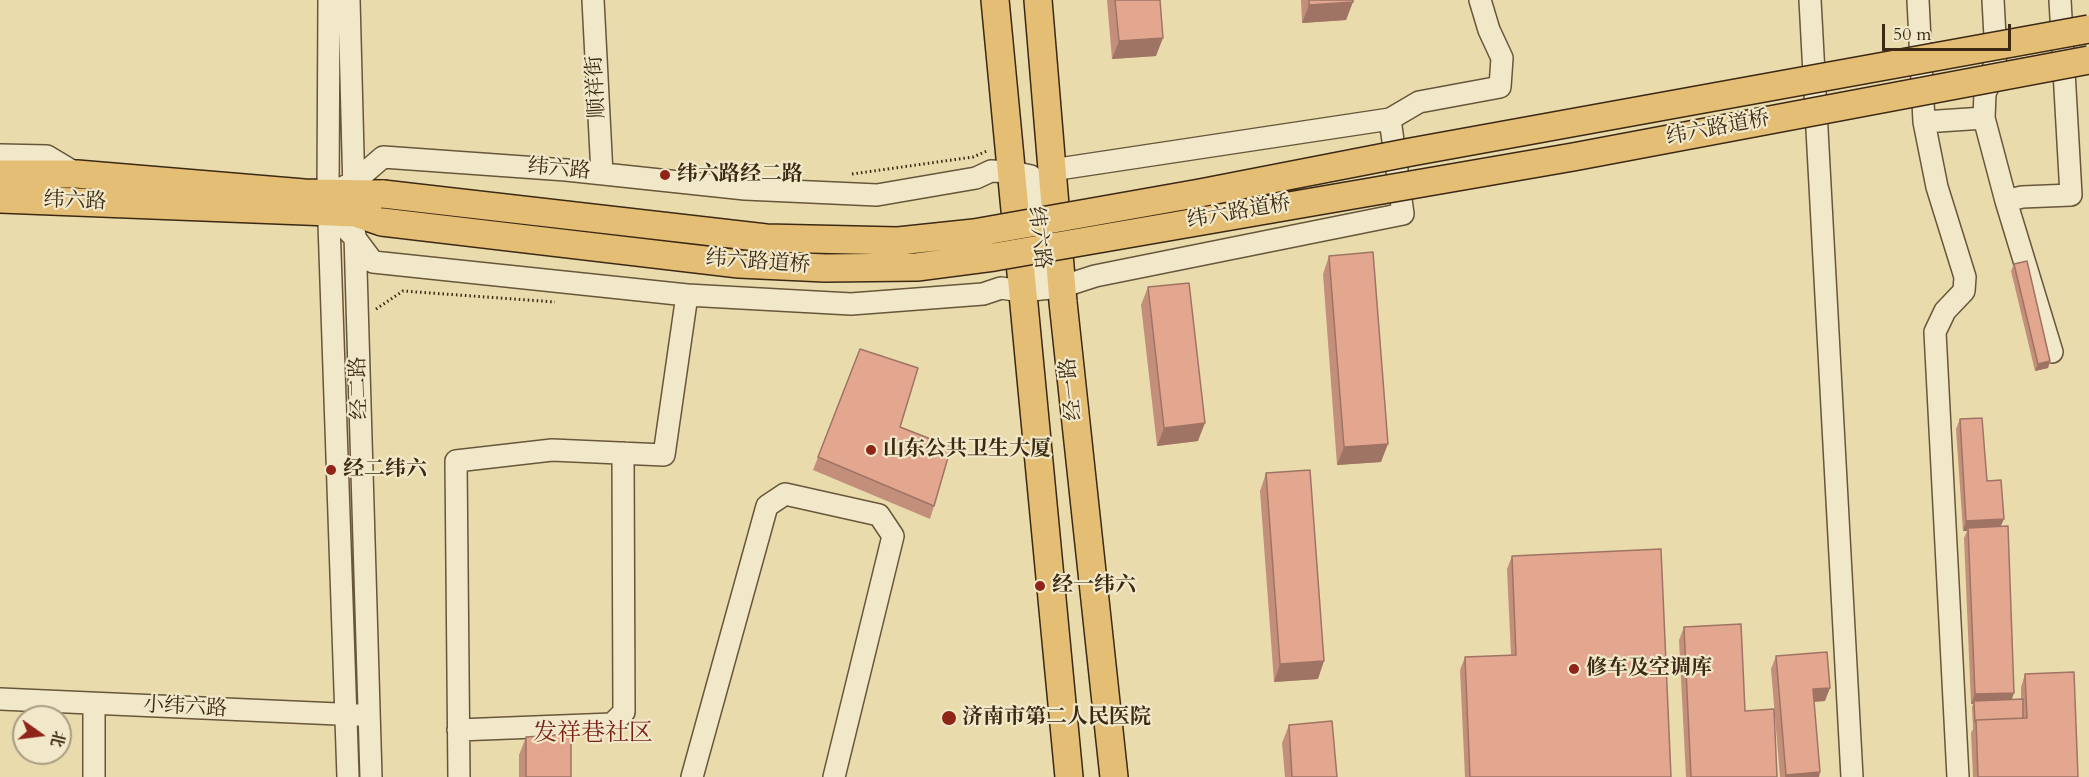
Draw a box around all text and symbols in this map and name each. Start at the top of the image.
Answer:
scale bar [1885,12,2014,50]
text: 50 m [1893,22,1932,47]
street label: 顺祥街 [583,55,611,119]
street label: 纬六路道桥 [1664,107,1772,151]
street label: 纬六路 [527,155,591,185]
place label: 纬六路经二路 [677,162,803,188]
marker: 纬六路经二路 [658,168,672,182]
street label: 纬六路 [43,188,107,216]
street label: 纬六路道桥 [1185,191,1293,235]
street label: 纬六路 [1022,205,1054,271]
street label: 纬六路道桥 [705,247,811,279]
street label: 经二路 [346,356,374,420]
street label: 经一路 [1056,356,1088,422]
place label: 山东公共卫生大厦 [883,437,1051,463]
marker: 山东公共卫生大厦 [864,443,878,457]
place label: 经二纬六 [343,457,427,483]
marker: 经二纬六 [324,463,338,477]
place label: 经一纬六 [1052,573,1136,599]
marker: 经一纬六 [1033,579,1047,593]
place label: 修车及空调库 [1586,656,1712,682]
marker: 修车及空调库 [1567,662,1581,676]
street label: 小纬六路 [142,693,228,723]
north arrow [12,705,72,765]
place label: 济南市第二人民医院 [962,705,1151,731]
marker: 济南市第二人民医院 [940,709,958,727]
district label: 发祥巷社区 [533,720,653,748]
text: 北 [45,728,70,749]

